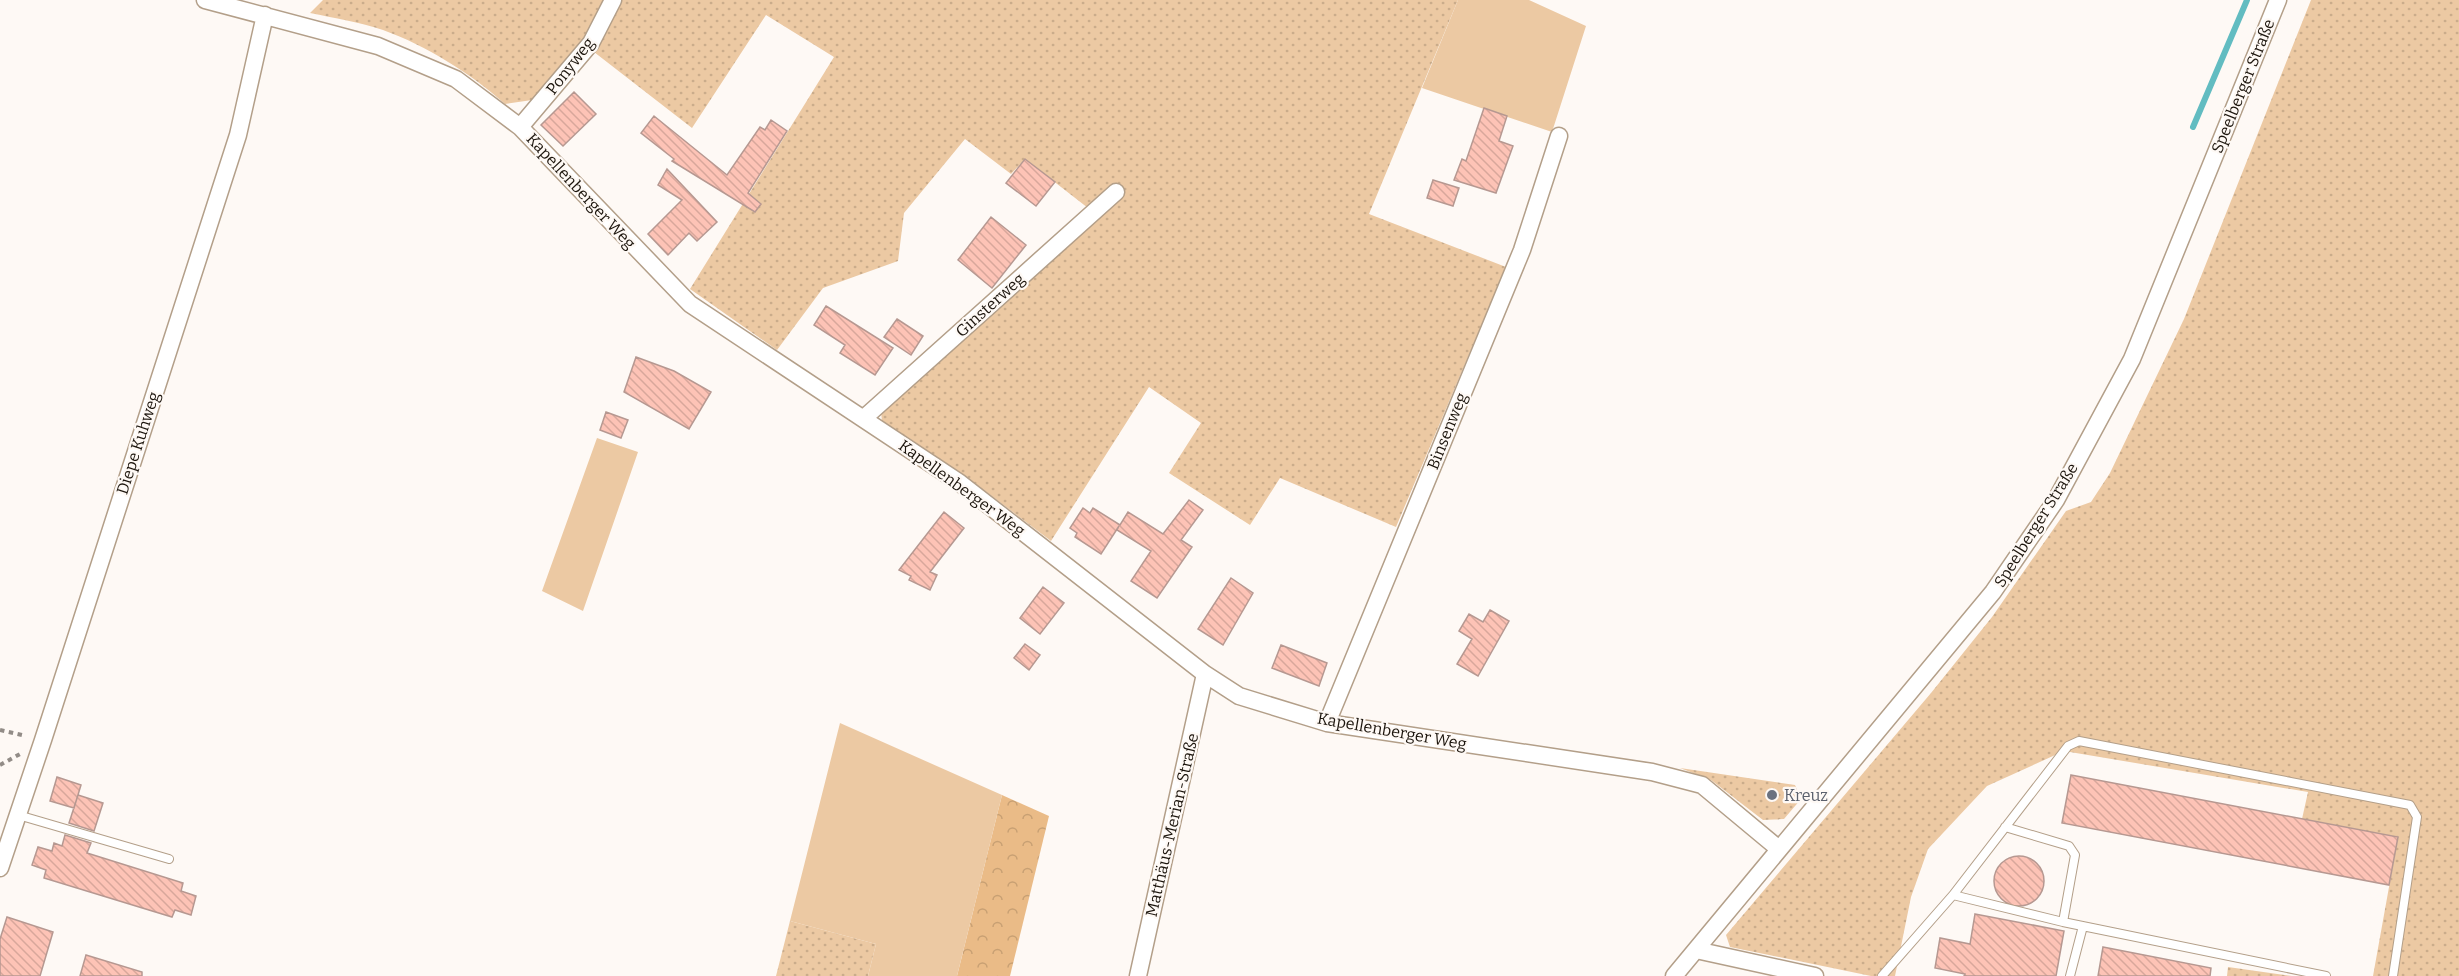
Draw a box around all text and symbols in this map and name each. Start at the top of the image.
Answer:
street label: Speelberger Straße [2207,16,2279,156]
street label: Ponyweg [542,34,598,98]
street label: Kapellenberger Weg [522,129,640,253]
street label: Ginsterweg [952,269,1028,341]
street label: Diepe Kuhweg [112,389,164,497]
street label: Binsenweg [1423,390,1471,472]
street label: Kapellenberger Weg [895,436,1029,540]
street label: Speelberger Straße [1990,459,2082,591]
street label: Kapellenberger Weg [1316,709,1468,753]
street label: Matthäus-Merian-Straße [1142,731,1202,919]
place label: Kreuz [1784,786,1828,805]
marker: Kreuz [1765,788,1779,802]

